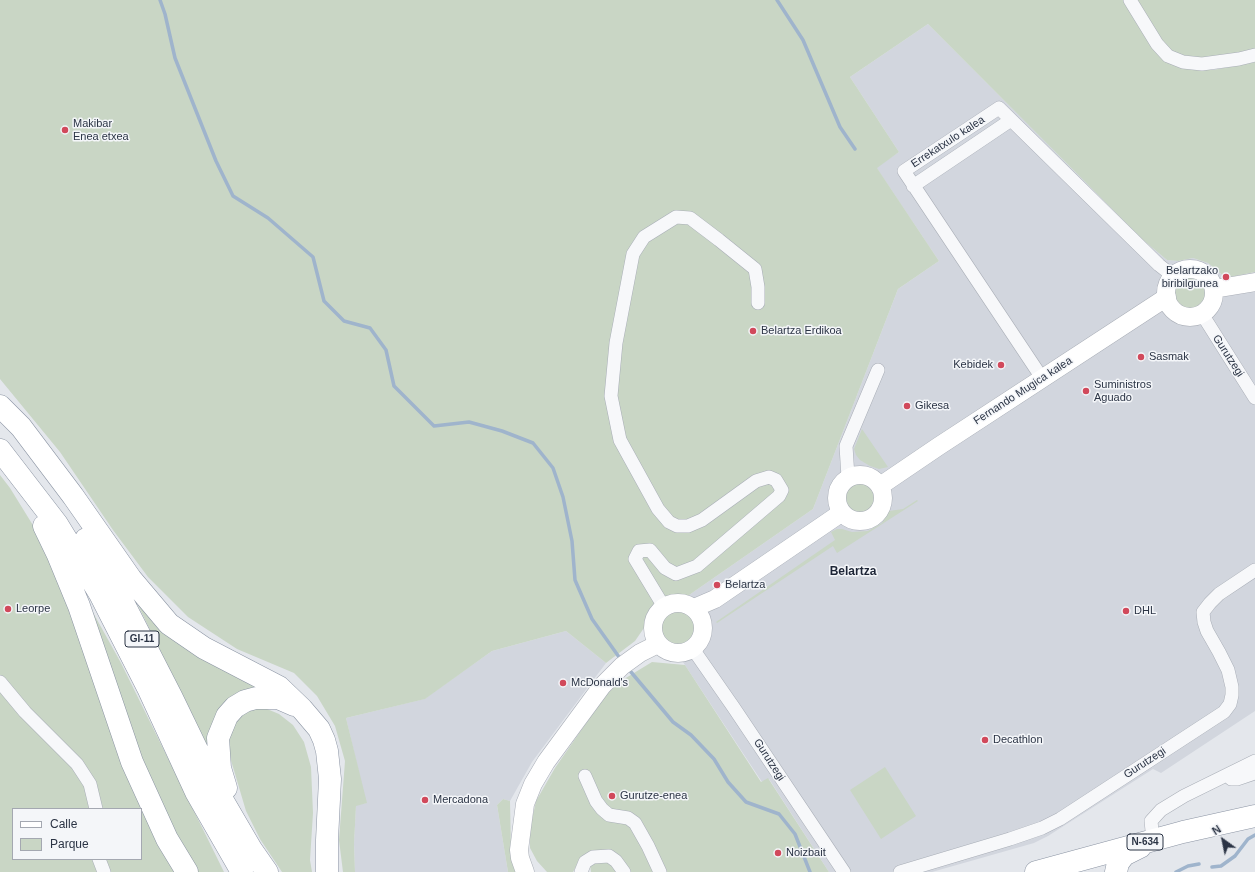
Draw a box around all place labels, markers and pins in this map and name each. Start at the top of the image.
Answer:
place label: Makibar Enea etxea [73,117,129,143]
marker: Makibar Enea etxea [60,125,70,135]
place label: Belartzako biribilgunea [1162,264,1218,290]
marker: Belartzako biribilgunea [1221,272,1231,282]
place label: Belartza Erdikoa [761,324,842,338]
marker: Belartza Erdikoa [748,326,758,336]
place label: Sasmak [1149,350,1189,364]
marker: Sasmak [1136,352,1146,362]
place label: Kebidek [953,358,993,372]
marker: Kebidek [996,360,1006,370]
place label: Suministros Aguado [1094,378,1151,404]
marker: Suministros Aguado [1081,386,1091,396]
place label: Gikesa [915,399,949,413]
marker: Gikesa [902,401,912,411]
place label: Belartza [725,578,765,592]
marker: Belartza [712,580,722,590]
place label: Leorpe [16,602,50,616]
marker: Leorpe [3,604,13,614]
place label: DHL [1134,604,1156,618]
marker: DHL [1121,606,1131,616]
place label: McDonald's [571,676,628,690]
marker: McDonald's [558,678,568,688]
place label: Decathlon [993,733,1043,747]
marker: Decathlon [980,735,990,745]
place label: Gurutze-enea [620,789,687,803]
marker: Gurutze-enea [607,791,617,801]
place label: Mercadona [433,793,488,807]
marker: Mercadona [420,795,430,805]
place label: Noizbait [786,846,826,860]
marker: Noizbait [773,848,783,858]

